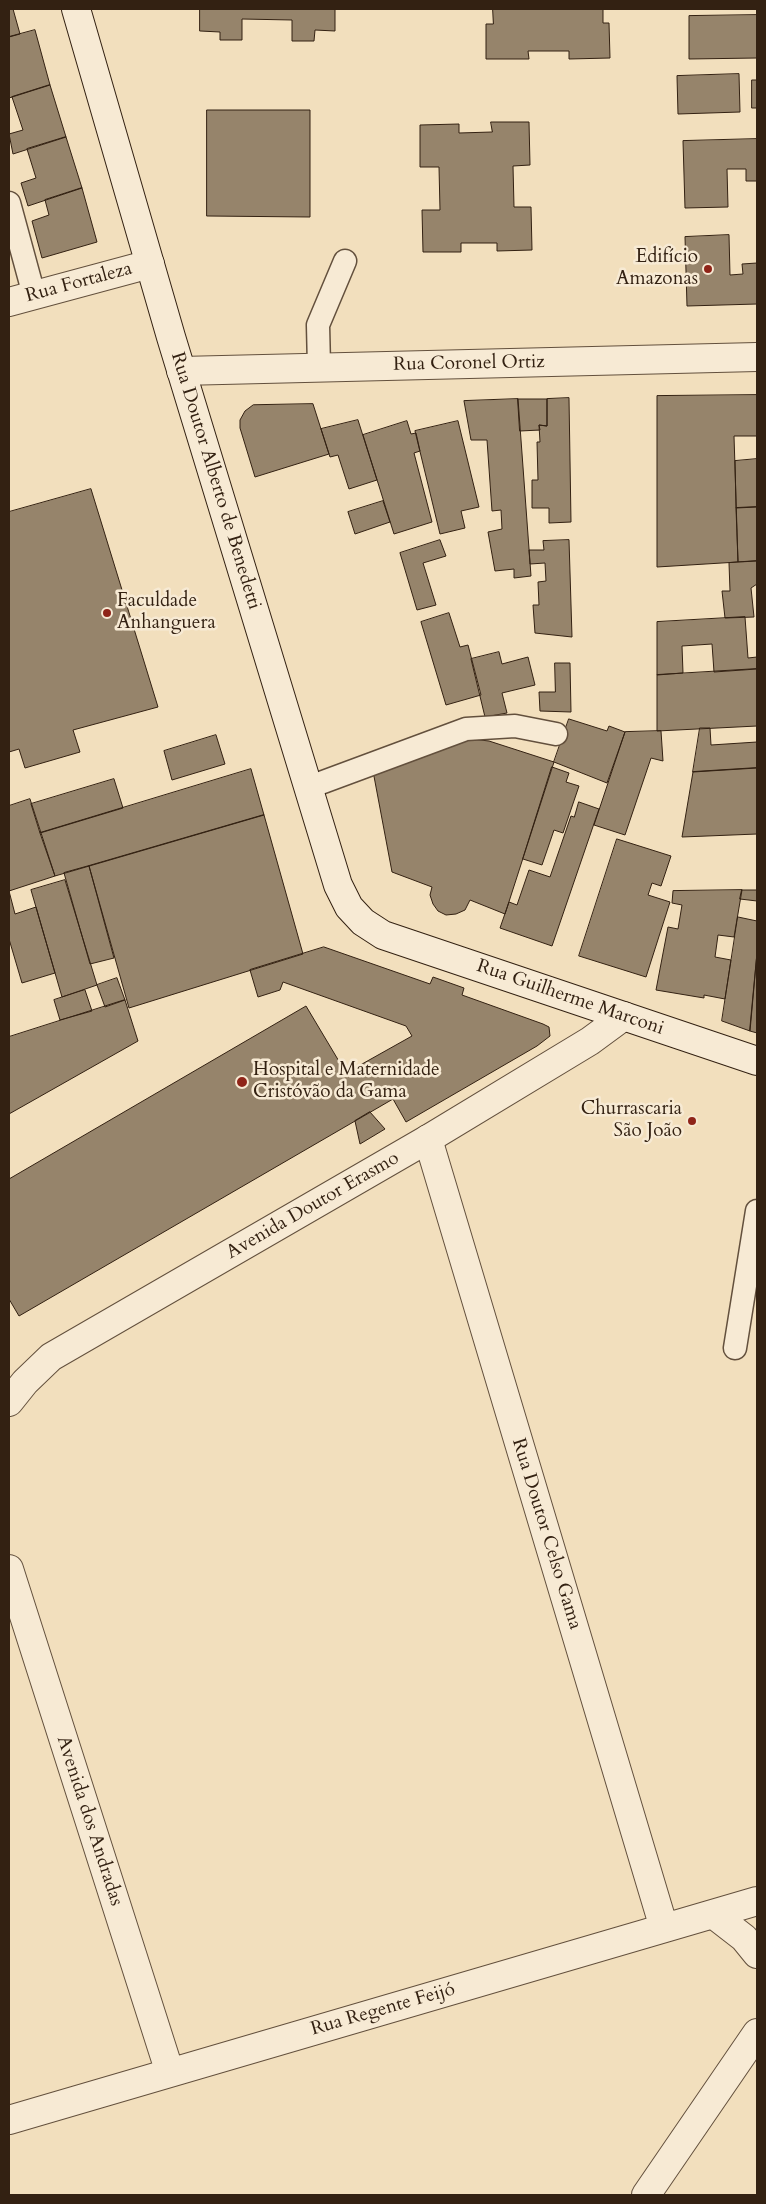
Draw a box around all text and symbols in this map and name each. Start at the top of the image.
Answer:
place label: Edifício Amazonas [616,247,698,291]
street label: Rua Fortaleza [23,258,135,308]
marker: Edifício Amazonas [702,263,714,275]
street label: Rua Doutor Alberto de Benedetti [165,350,265,612]
street label: Rua Coronel Ortiz [393,351,545,377]
place label: Faculdade Anhanguera [117,591,216,635]
marker: Faculdade Anhanguera [101,607,113,619]
street label: Rua Guilherme Marconi [473,955,667,1041]
place label: Hospital e Maternidade Cristóvão da Gama [253,1060,440,1104]
marker: Hospital e Maternidade Cristóvão da Gama [235,1075,249,1089]
place label: Churrascaria São João [581,1099,682,1143]
marker: Churrascaria São João [686,1115,698,1127]
street label: Avenida Doutor Erasmo [223,1147,403,1265]
street label: Rua Doutor Celso Gama [506,1436,586,1632]
street label: Avenida dos Andradas [51,1733,127,1909]
street label: Rua Regente Feijó [308,1979,458,2041]

